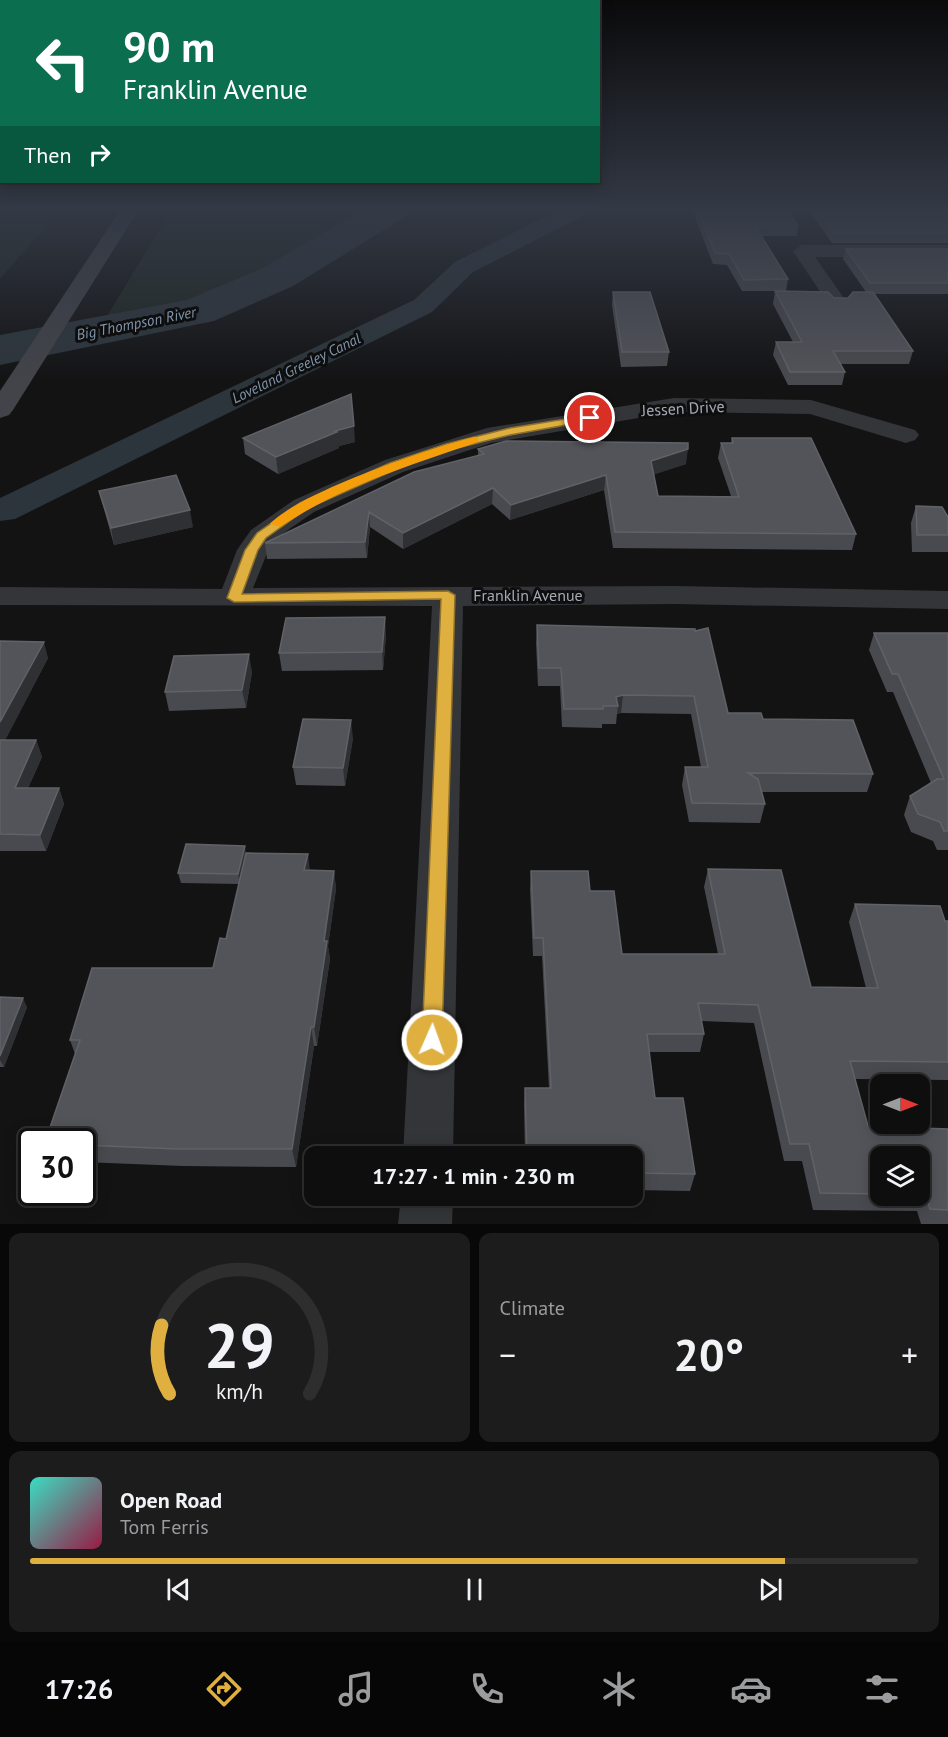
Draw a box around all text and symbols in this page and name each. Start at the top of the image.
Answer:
text: 90 m [123,19,215,74]
icon: left [24,24,102,102]
text: Franklin Avenue [123,72,308,106]
icon: right [83,138,116,171]
text: Then [24,141,71,169]
water label: Big Thompson River [75,302,198,344]
water label: Loveland Greeley Canal [228,329,364,407]
pin [564,392,615,443]
street label: Jessen Drive [640,396,725,420]
icon: arrive [573,401,606,434]
street label: Franklin Avenue [473,585,583,605]
position arrow [400,1008,464,1072]
north arrow [870,1074,930,1134]
map controls [870,1074,930,1206]
speed limit sign: 30 [18,1128,96,1206]
button: layers [870,1146,930,1206]
text: 17:27 · 1 min · 230 m [372,1162,575,1190]
text: Climate [500,1295,565,1321]
text: 29 [204,1304,275,1385]
text: 20° [673,1325,744,1383]
text: − [500,1333,516,1376]
text: + [901,1333,918,1376]
text: km/h [216,1378,263,1406]
text: Open Road [120,1486,222,1514]
text: Tom Ferris [120,1514,209,1540]
icon: previous [162,1573,195,1606]
icon: pause [458,1573,491,1606]
icon: next [754,1573,787,1606]
icon: directions [203,1668,245,1710]
icon: music [335,1668,377,1710]
icon: phone [466,1668,508,1710]
icon: climate [598,1668,640,1710]
icon: car [730,1668,772,1710]
icon: filters [861,1668,903,1710]
text: 17:26 [45,1672,113,1706]

